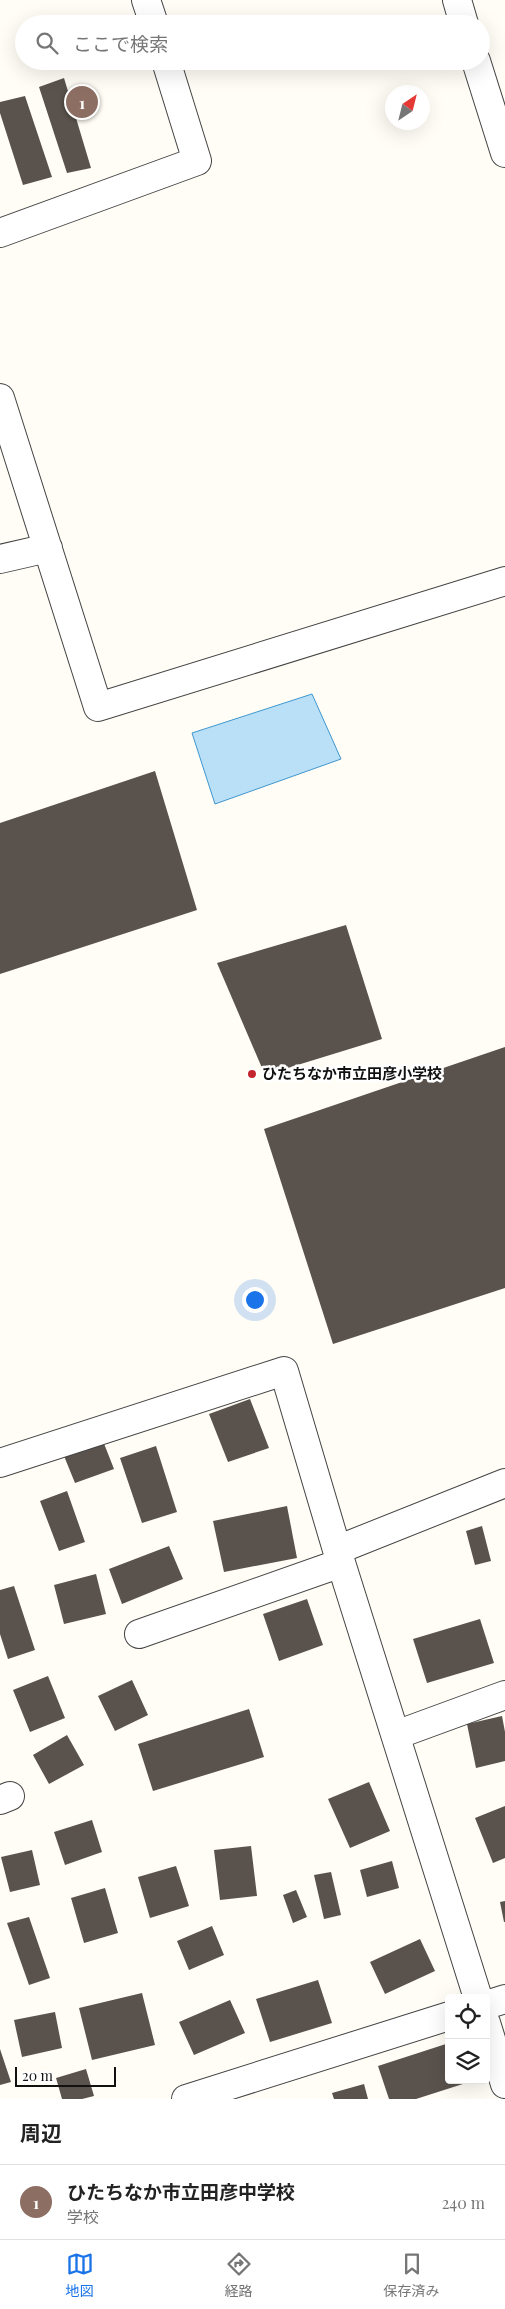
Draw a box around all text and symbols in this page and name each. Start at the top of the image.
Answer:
search box [15,15,490,70]
icon: search [33,29,61,57]
text: ここで検索 [73,30,168,56]
pin: 1 [66,83,98,121]
north arrow [385,85,430,130]
place label: ひたちなか市立田彦小学校 [262,1063,442,1083]
marker: ひたちなか市立田彦小学校 [246,1068,258,1080]
your location [242,1287,268,1313]
map controls [445,1994,490,2084]
button: locate [445,1994,490,2039]
button: layers [445,2039,490,2084]
scale bar [15,2064,116,2087]
text: 20 m [22,2066,53,2085]
text: 周辺 [20,2118,62,2146]
text: ひたちなか市立田彦中学校 [67,2178,295,2204]
text: 1 [33,2192,39,2213]
text: 240 m [442,2192,485,2213]
text: 学校 [67,2206,99,2227]
tab: 地図 [66,2250,94,2300]
tab: 経路 [225,2250,253,2300]
tab: 保存済み [384,2250,440,2300]

